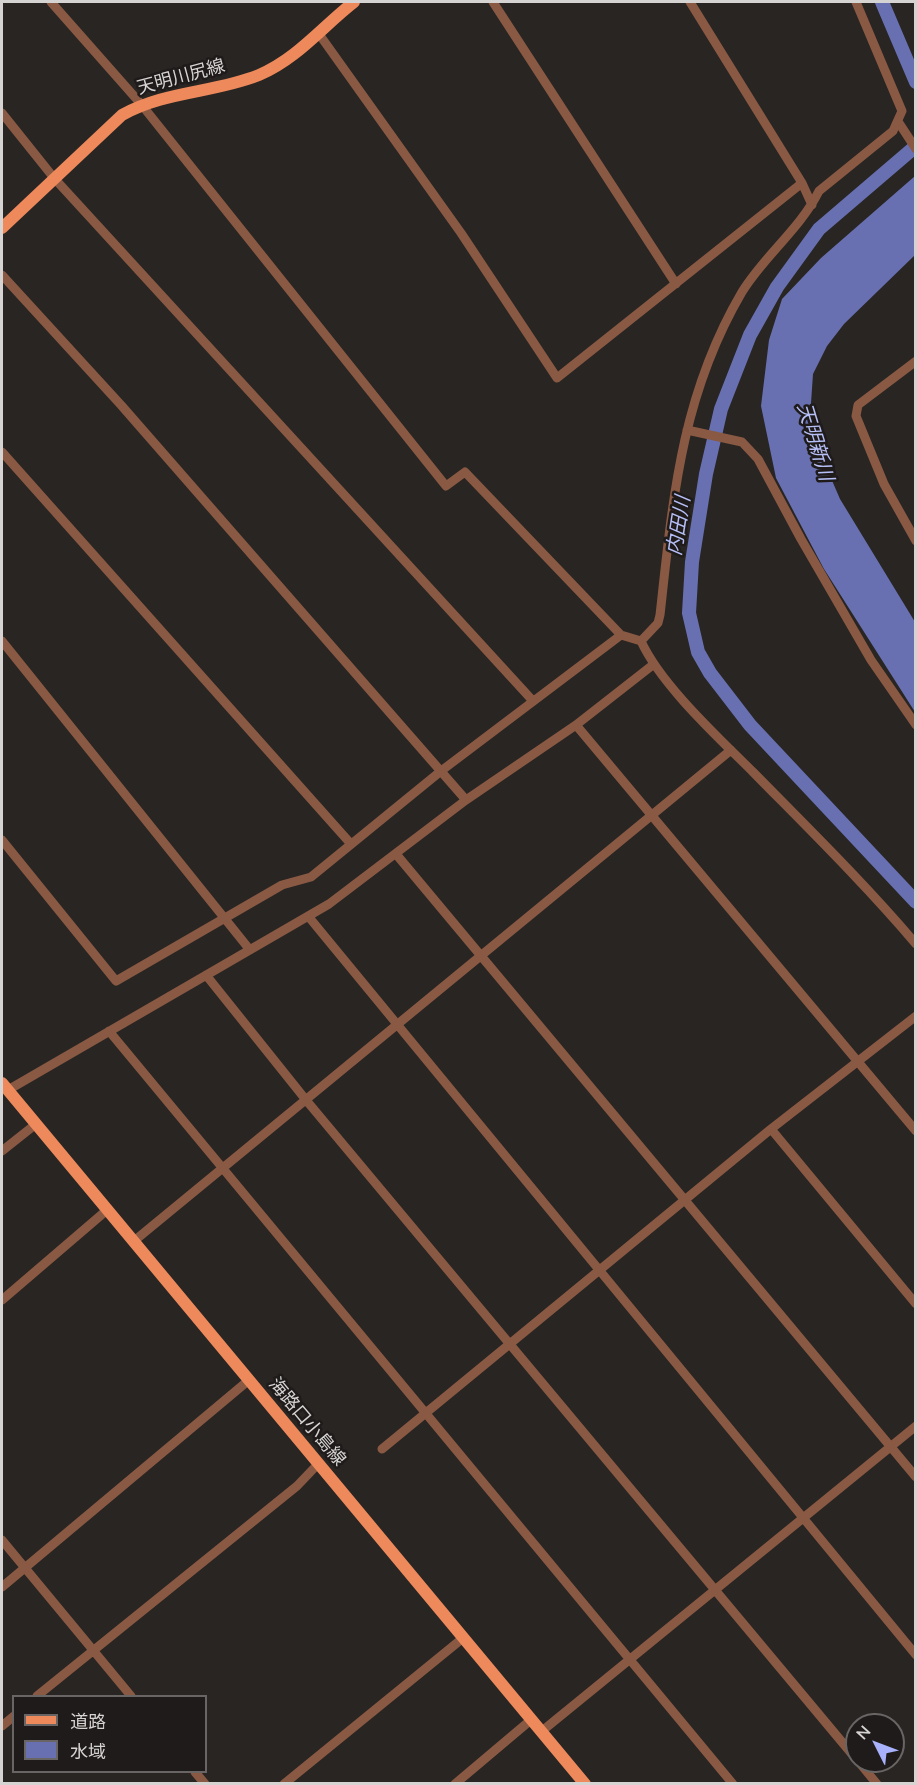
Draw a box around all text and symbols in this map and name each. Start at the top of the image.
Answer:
street label: 天明川尻線 [135,55,227,99]
water label: 天明新川 [792,400,838,484]
water label: 内田川 [662,494,696,558]
street label: 海路口小島線 [264,1374,350,1470]
legend [12,1695,207,1773]
text: 道路 [70,1710,106,1733]
north arrow [845,1713,905,1773]
text: N [852,1721,875,1743]
text: 水域 [70,1740,106,1763]

